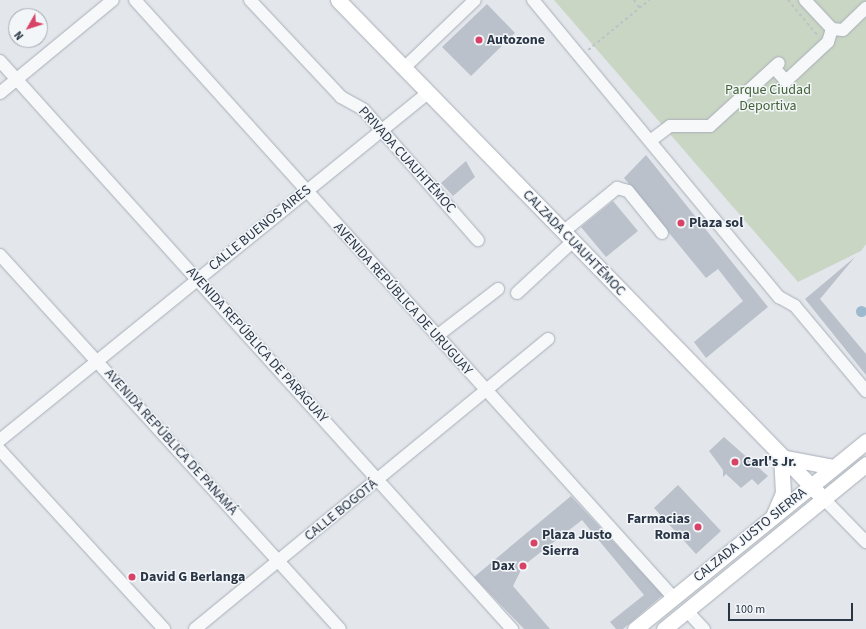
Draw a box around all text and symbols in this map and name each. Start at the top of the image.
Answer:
north arrow [8,8,48,48]
text: N [11,28,27,43]
place label: Autozone [487,32,545,48]
marker: Autozone [474,35,484,45]
park label: Parque Ciudad Deportiva [725,82,811,114]
street label: PRIVADA CUAUHTÉMOC [355,103,459,217]
street label: CALLE BUENOS AIRES [205,182,315,274]
street label: CALZADA CUAUHTÉMOC [519,187,629,299]
place label: Plaza sol [689,215,743,231]
marker: Plaza sol [676,218,686,228]
street label: AVENIDA REPÚBLICA DE URUGUAY [330,219,476,379]
street label: AVENIDA REPÚBLICA DE PARAGUAY [183,264,331,426]
street label: AVENIDA REPÚBLICA DE PANAMÁ [101,365,241,519]
place label: Carl's Jr. [743,454,797,470]
marker: Carl's Jr. [730,457,740,467]
street label: CALLE BOGOTÁ [301,475,381,545]
street label: CALZADA JUSTO SIERRA [690,484,810,586]
place label: Farmacias Roma [627,511,690,544]
marker: Farmacias Roma [693,522,703,532]
place label: Plaza Justo Sierra [542,527,612,560]
marker: Plaza Justo Sierra [529,538,539,548]
place label: Dax [492,558,515,574]
marker: Dax [518,561,528,571]
place label: David G Berlanga [140,569,245,585]
marker: David G Berlanga [127,572,137,582]
scale bar [730,595,855,621]
text: 100 m [735,601,765,618]

